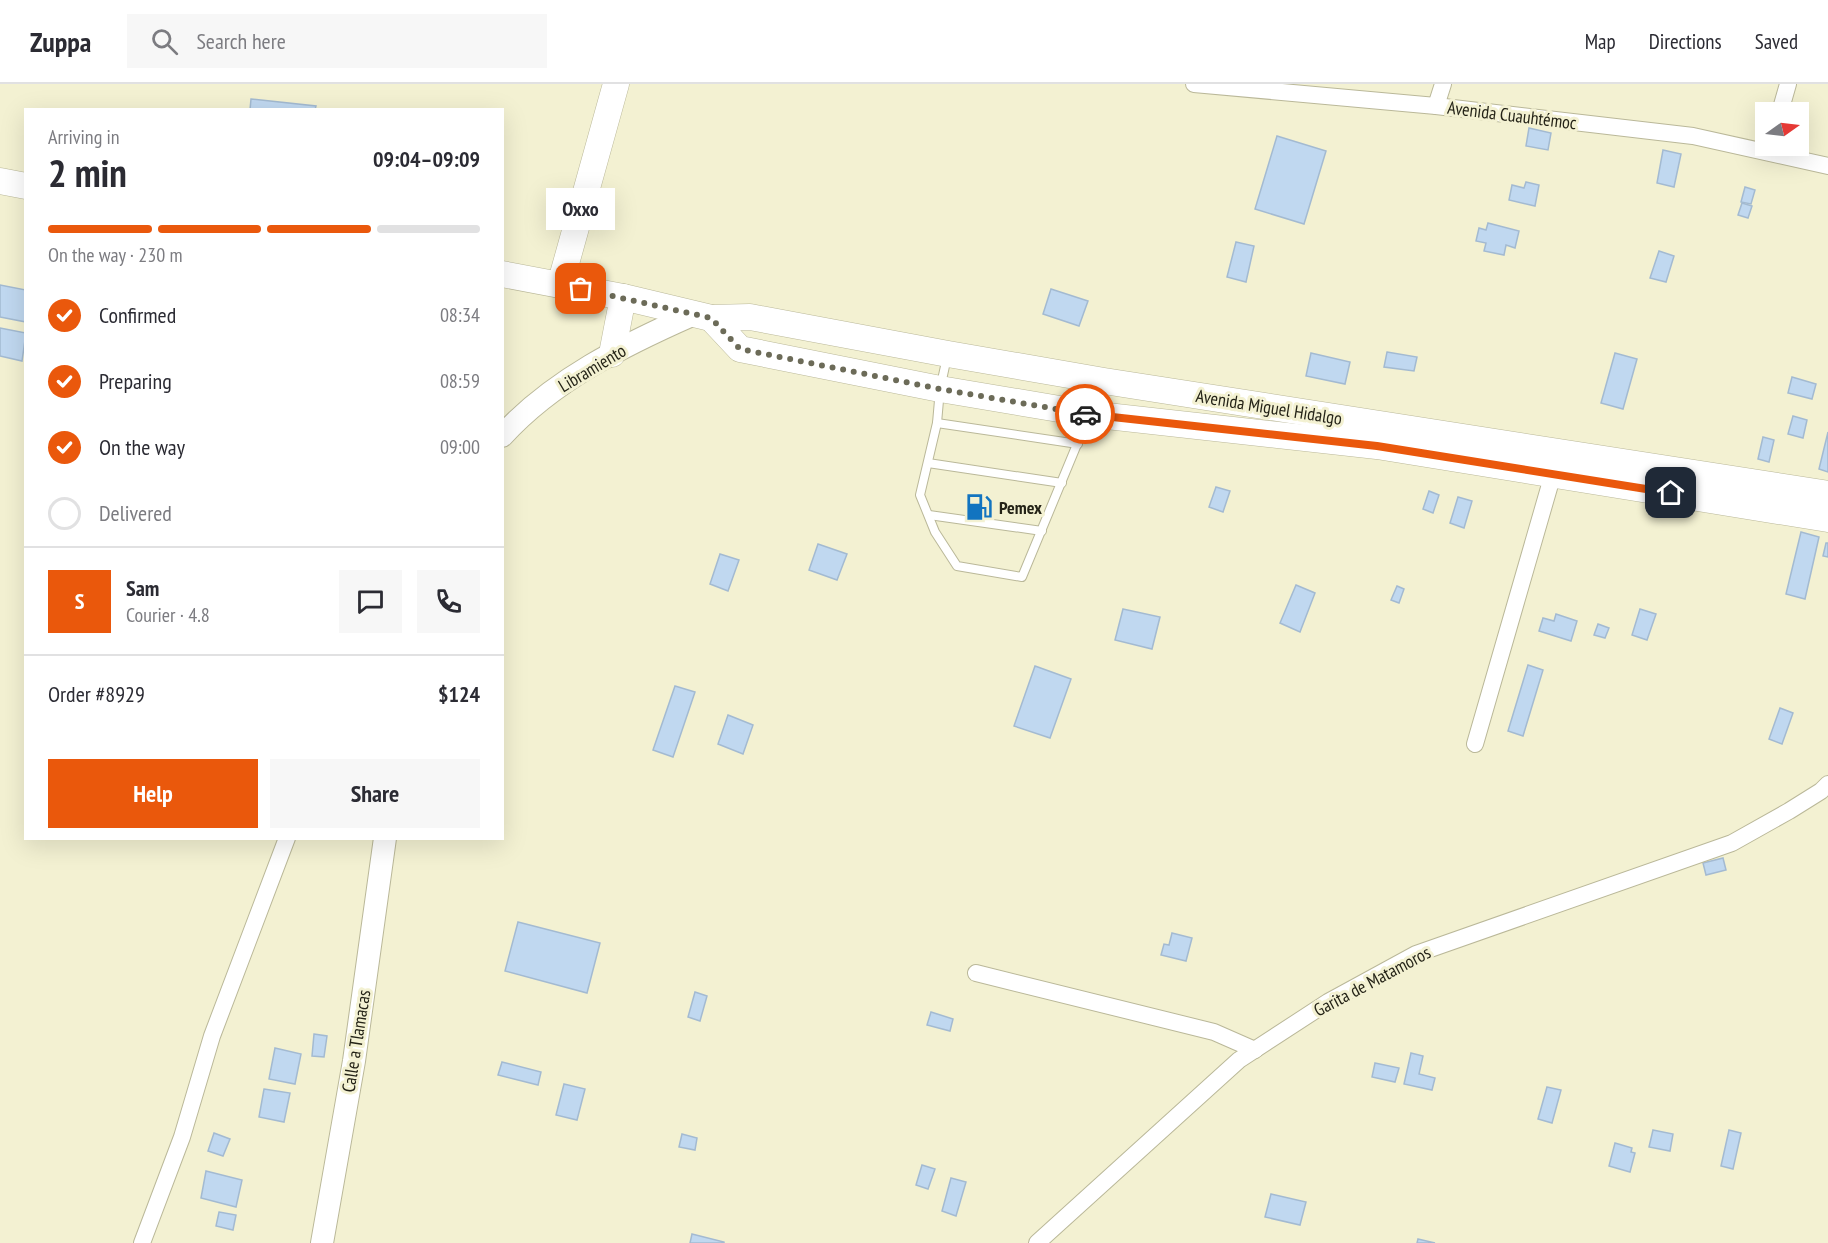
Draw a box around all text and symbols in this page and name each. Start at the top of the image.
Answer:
search box [127,14,547,68]
text: Zuppa [30,23,91,60]
icon: search [148,25,181,58]
text: Search here [196,27,286,55]
text: Map [1585,28,1616,55]
text: Directions [1649,28,1722,55]
text: Saved [1755,28,1798,55]
street label: Avenida Cuauhtémoc [1446,96,1578,134]
north arrow [1755,102,1809,156]
map controls [1755,102,1809,156]
text: Arriving in [48,124,120,150]
text: 09:04–09:09 [373,145,480,173]
text: 2 min [48,147,127,198]
callout: Oxxo [546,187,616,229]
text: Oxxo [562,196,599,222]
text: On the way · 230 m [48,242,183,268]
pin [555,263,606,314]
icon: bag [564,272,597,305]
icon: check [48,299,81,332]
text: Confirmed [99,301,176,329]
text: 08:34 [440,302,480,328]
street label: Libramiento [554,339,630,397]
icon: check [48,365,81,398]
text: Preparing [99,367,172,395]
text: 08:59 [440,368,480,394]
courier [1055,384,1115,444]
street label: Avenida Miguel Hidalgo [1194,384,1344,430]
icon: car [1069,398,1102,431]
icon: check [48,431,81,464]
text: On the way [99,433,185,461]
text: 09:00 [440,434,480,460]
pin [1645,467,1696,518]
icon: home [1654,476,1687,509]
fuel station icon: Pemex [964,492,994,522]
place label: Pemex [999,496,1042,519]
text: Delivered [99,499,172,527]
button: chat [339,570,402,633]
button: phone [417,570,480,633]
text: Sam [126,574,159,602]
text: S [75,587,84,615]
text: Courier · 4.8 [126,602,210,628]
text: Order #8929 [48,680,145,708]
text: $124 [438,680,480,708]
button: Help [48,759,258,828]
button: Share [270,759,480,828]
street label: Garita de Matamoros [1310,941,1434,1021]
street label: Calle a Tlamacas [337,988,375,1094]

